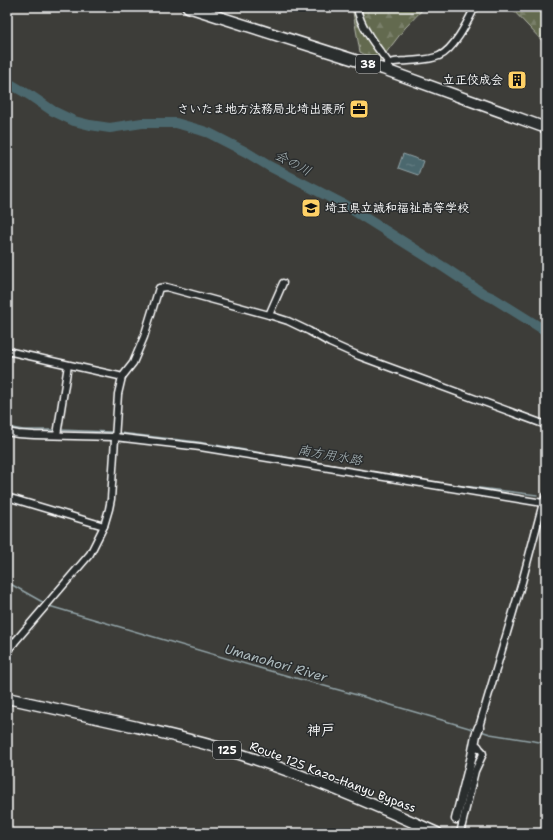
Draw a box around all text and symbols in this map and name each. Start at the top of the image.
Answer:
road number: 38 [356,55,380,73]
building icon: 立正佼成会 [506,69,528,91]
place label: 立正佼成会 [443,72,503,88]
office icon: さいたま地方法務局北埼出張所 [348,98,370,120]
place label: さいたま地方法務局北埼出張所 [177,101,346,117]
water label: 会の川 [272,146,314,180]
school or university icon: 埼玉県立誠和福祉高等学校 [300,197,322,219]
place label: 埼玉県立誠和福祉高等学校 [325,200,469,216]
water label: 南方用水路 [297,441,364,469]
water label: Umanohori River [223,640,330,686]
district label: 神戸 [307,721,335,739]
street label: Route 125 Kazo-Hanyu Bypass [248,738,418,816]
road number: 125 [213,741,241,759]

